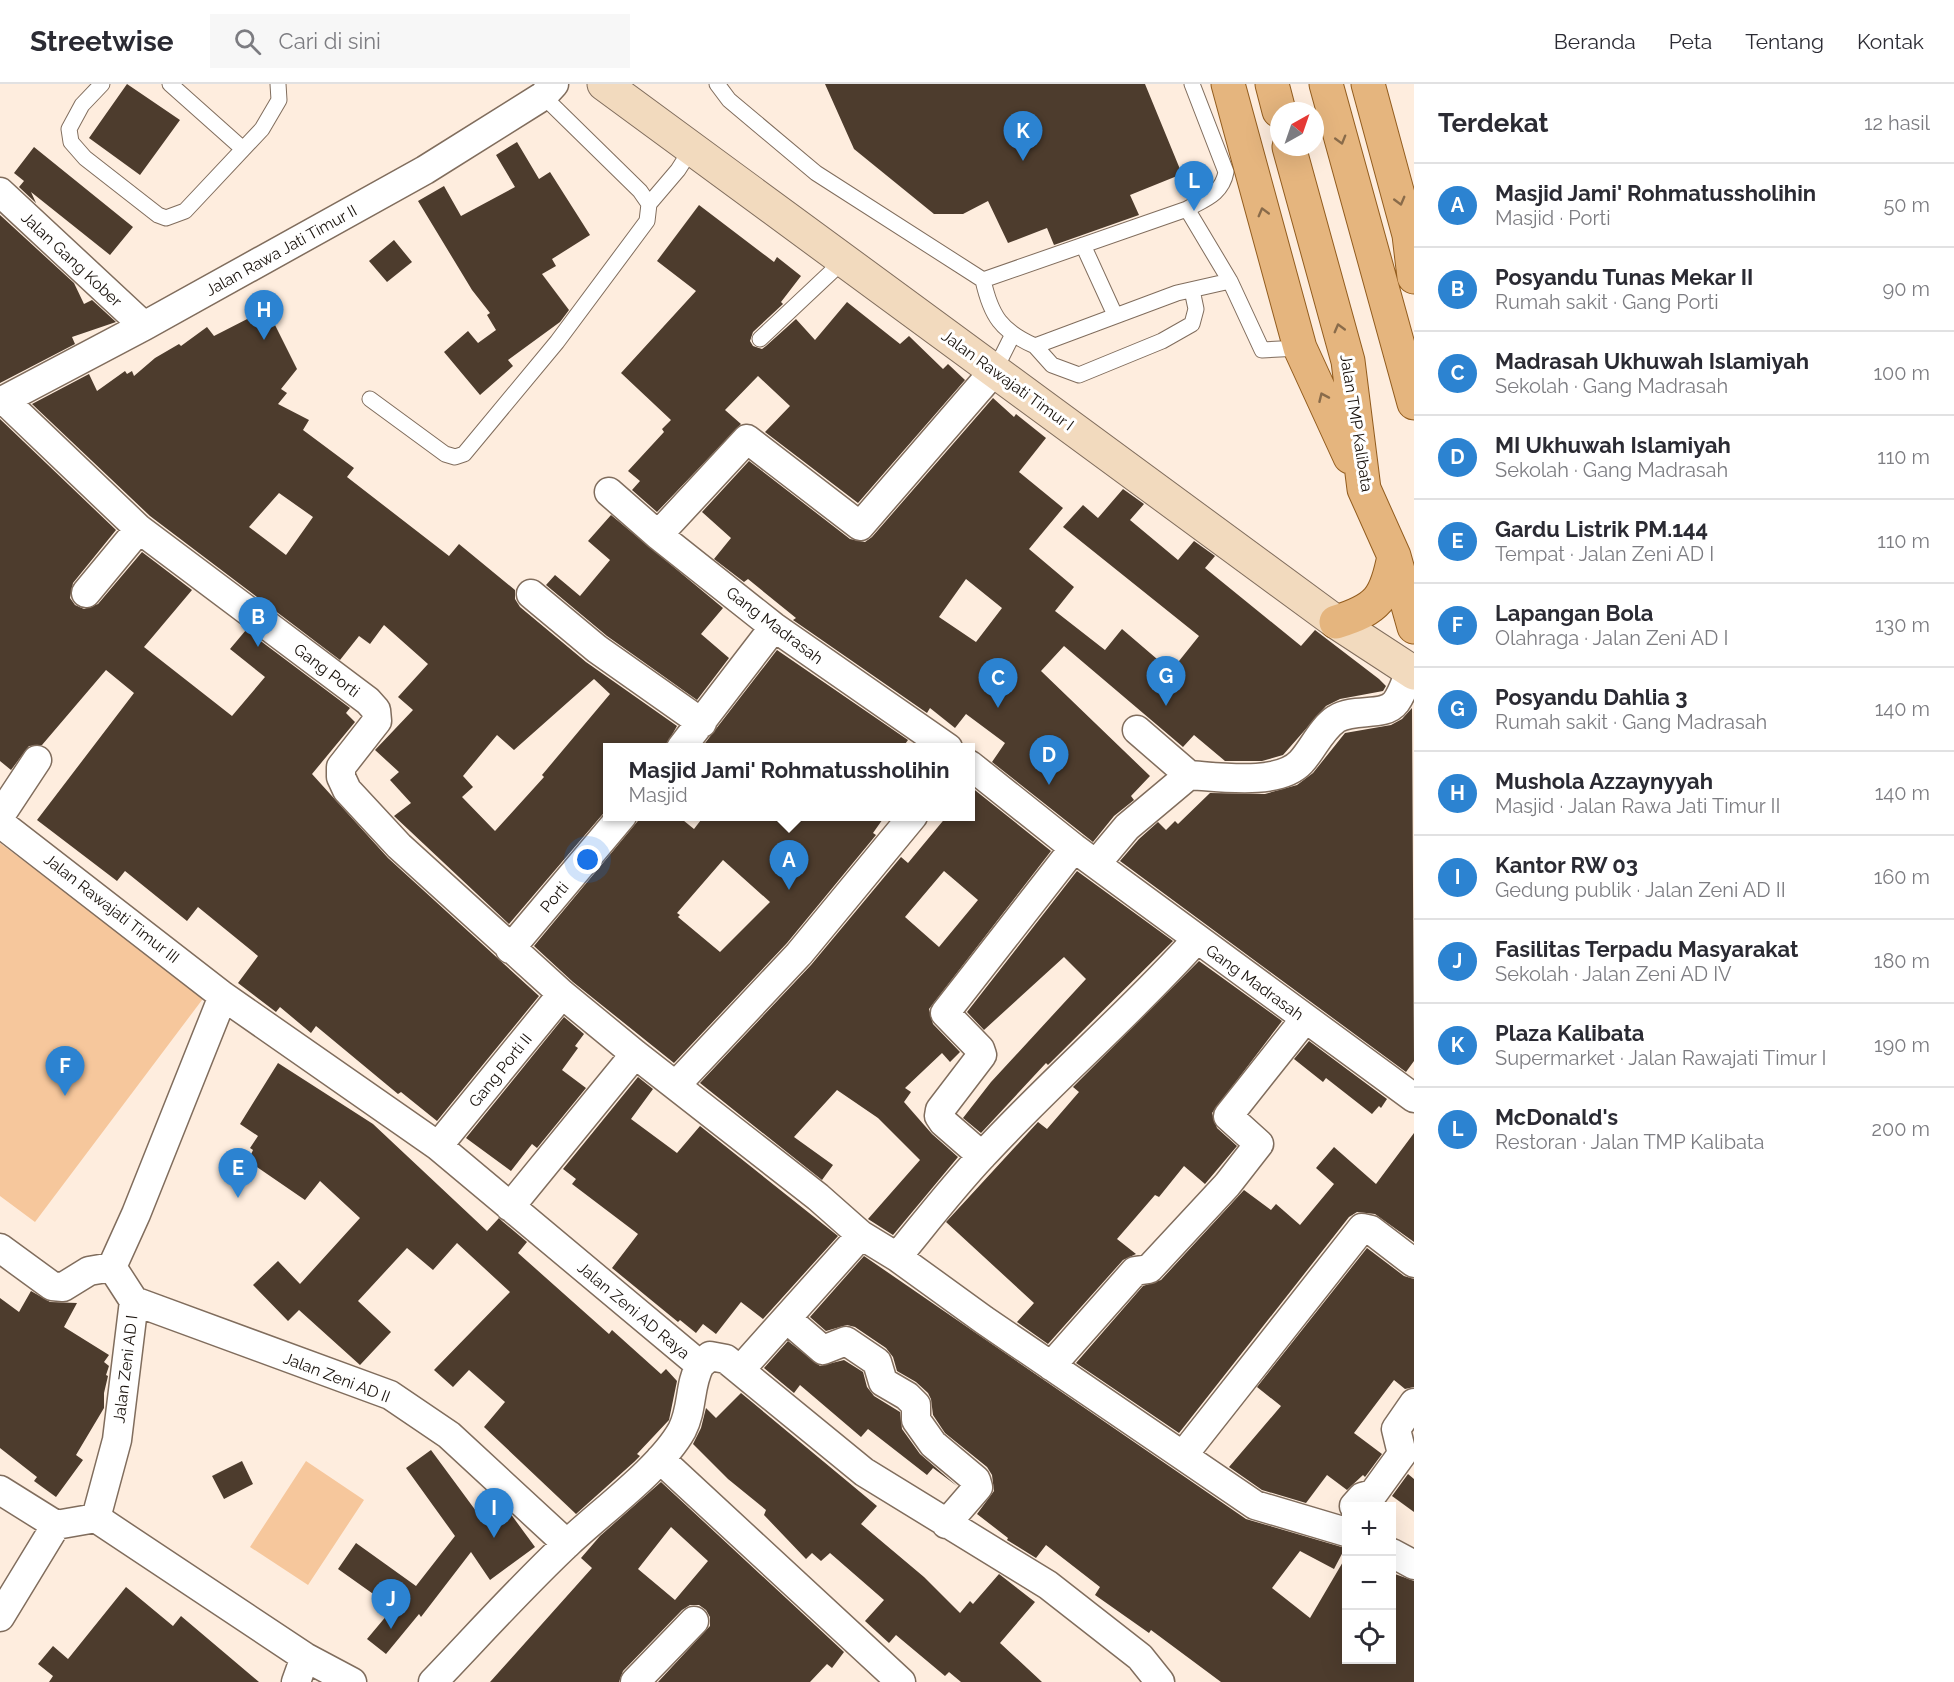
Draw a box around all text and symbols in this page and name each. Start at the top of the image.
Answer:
search box [210,14,630,68]
text: Streetwise [30,25,174,58]
icon: search [231,25,264,58]
text: Cari di sini [279,28,381,54]
text: Beranda [1554,29,1636,54]
text: Peta [1669,29,1712,54]
text: Tentang [1745,29,1824,54]
text: Kontak [1857,29,1924,54]
north arrow [1270,102,1324,156]
text: Terdekat [1438,108,1549,138]
text: 12 hasil [1864,111,1930,135]
pin: K [1004,112,1042,161]
one-way arrow [1334,134,1346,145]
pin: L [1174,162,1214,211]
text: Masjid Jami' Rohmatussholihin [1495,180,1816,206]
text: A [1451,193,1464,217]
text: 50 m [1883,193,1930,217]
one-way arrow [1393,195,1405,206]
street label: Jalan Rawa Jati Timur II [202,201,360,300]
text: Masjid · Porti [1495,206,1611,230]
one-way arrow [1258,207,1270,218]
street label: Jalan Gang Kober [17,208,126,311]
text: Posyandu Tunas Mekar II [1495,264,1753,290]
text: B [1451,277,1464,301]
text: 90 m [1883,277,1930,301]
pin: H [244,290,284,340]
text: Rumah sakit · Gang Porti [1495,290,1719,314]
one-way arrow [1334,323,1346,334]
street label: Jalan Rawajati Timur I [938,326,1077,435]
text: Madrasah Ukhuwah Islamiyah [1495,348,1809,374]
street label: Jalan TMP Kalibata [1336,353,1377,493]
text: C [1451,361,1464,385]
text: 100 m [1873,361,1930,385]
text: Sekolah · Gang Madrasah [1495,374,1728,398]
one-way arrow [1318,393,1330,404]
text: MI Ukhuwah Islamiyah [1495,432,1731,458]
text: D [1450,445,1465,469]
text: 110 m [1877,445,1930,469]
text: Sekolah · Gang Madrasah [1495,458,1728,482]
text: Gardu Listrik PM.144 [1495,516,1708,542]
text: E [1451,529,1464,553]
text: 110 m [1877,529,1930,553]
text: Tempat · Jalan Zeni AD I [1495,542,1714,566]
street label: Gang Madrasah [723,583,827,668]
pin: B [238,598,278,647]
text: Lapangan Bola [1495,600,1653,626]
text: F [1452,613,1463,637]
text: 130 m [1875,613,1930,637]
text: Olahraga · Jalan Zeni AD I [1495,626,1728,650]
street label: Gang Porti [290,640,363,701]
pin: G [1146,656,1186,706]
pin: C [978,658,1018,708]
text: Posyandu Dahlia 3 [1495,684,1687,710]
text: G [1450,697,1465,721]
text: 140 m [1875,697,1930,721]
text: Rumah sakit · Gang Madrasah [1495,710,1767,734]
pin: D [1030,736,1068,785]
popup [603,743,975,821]
text: Masjid Jami' Rohmatussholihin [628,757,950,783]
text: Mushola Azzaynyyah [1495,768,1713,794]
text: H [1450,781,1465,805]
text: 140 m [1875,781,1930,805]
text: Masjid [628,783,688,807]
text: Masjid · Jalan Rawa Jati Timur II [1495,794,1780,818]
pin: A [770,840,808,890]
your location [573,845,602,874]
street label: Jalan Rawajati Timur III [40,850,183,967]
text: Kantor RW 03 [1495,852,1638,878]
text: I [1455,865,1460,889]
text: 160 m [1874,865,1930,889]
street label: Porti [536,878,573,916]
text: Gedung publik · Jalan Zeni AD II [1495,878,1786,902]
text: Fasilitas Terpadu Masyarakat [1495,936,1798,962]
street label: Gang Madrasah [1202,941,1307,1024]
text: J [1453,949,1462,973]
text: 180 m [1874,949,1930,973]
text: Sekolah · Jalan Zeni AD IV [1495,962,1732,986]
text: Plaza Kalibata [1495,1020,1644,1046]
street label: Gang Porti II [465,1030,536,1111]
text: K [1451,1033,1464,1057]
text: 190 m [1874,1033,1930,1057]
pin: F [46,1046,84,1096]
text: Supermarket · Jalan Rawajati Timur I [1495,1046,1826,1070]
text: McDonald's [1495,1104,1618,1130]
text: L [1452,1117,1463,1141]
text: 200 m [1872,1117,1930,1141]
text: Restoran · Jalan TMP Kalibata [1495,1130,1764,1154]
pin: E [218,1148,258,1198]
street label: Jalan Zeni AD Raya [574,1258,694,1363]
street label: Jalan Zeni AD I [109,1314,142,1424]
street label: Jalan Zeni AD II [281,1348,393,1407]
pin: I [474,1488,514,1538]
map controls [1342,1502,1396,1664]
button: + [1342,1502,1396,1556]
button: − [1342,1556,1396,1610]
pin: J [372,1580,410,1629]
button: locate [1342,1610,1396,1664]

